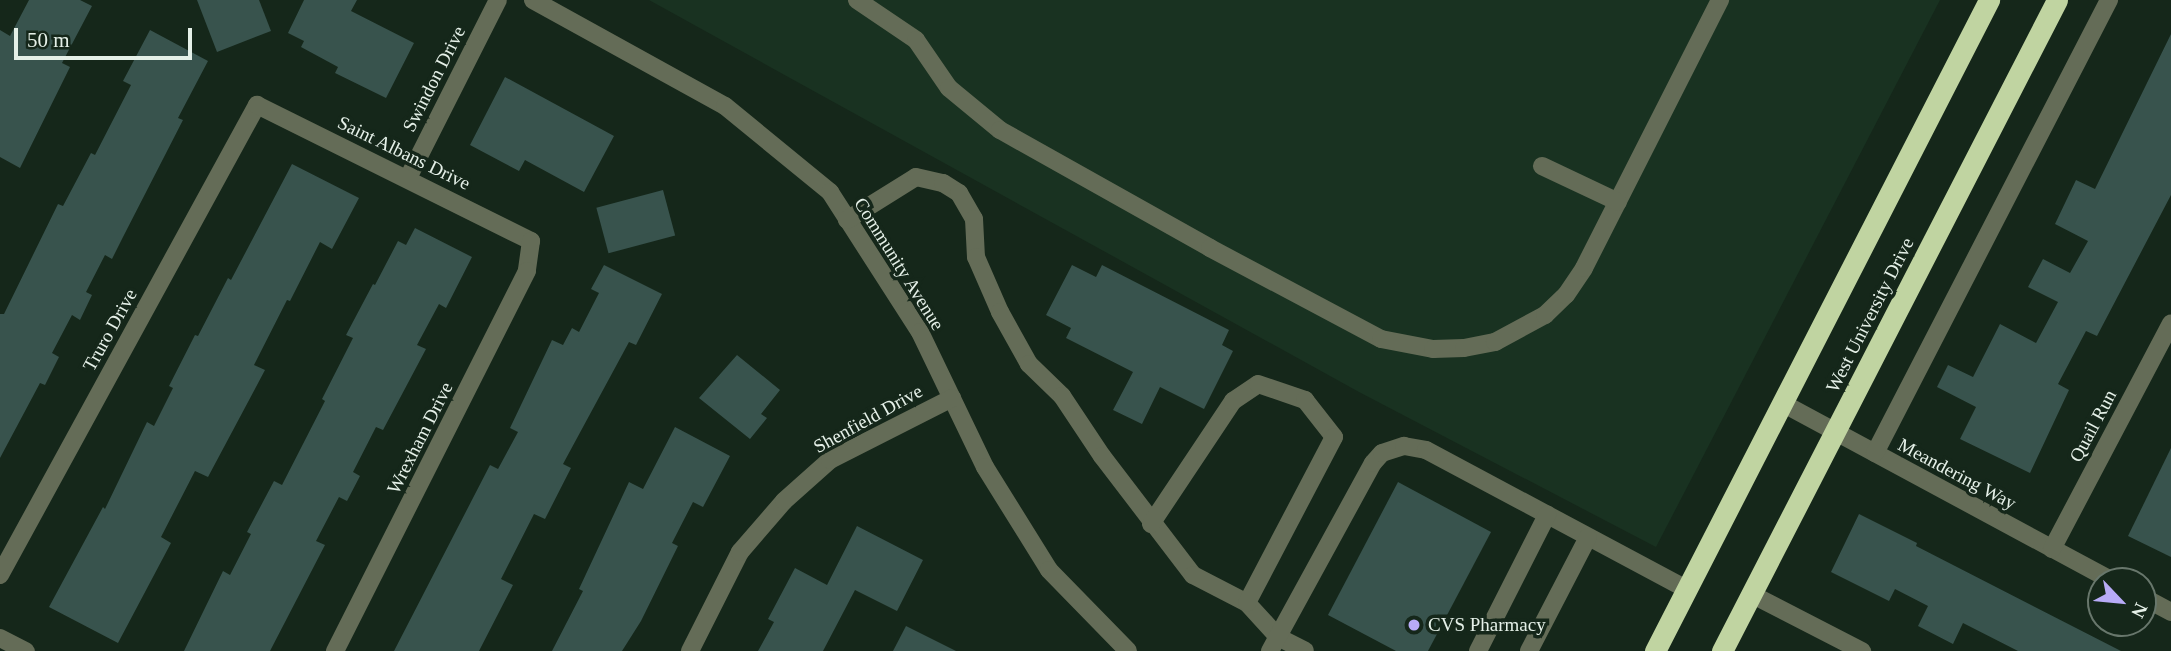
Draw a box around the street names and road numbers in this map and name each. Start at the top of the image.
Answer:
street label: Swindon Drive [398,22,470,136]
street label: Saint Albans Drive [334,111,474,195]
street label: Community Avenue [849,193,949,335]
street label: West University Drive [1821,234,1919,396]
street label: Truro Drive [78,285,142,375]
street label: Wrexham Drive [382,378,458,498]
street label: Shenfield Drive [810,380,926,458]
street label: Quail Run [2064,386,2122,466]
street label: Meandering Way [1894,433,2020,515]

